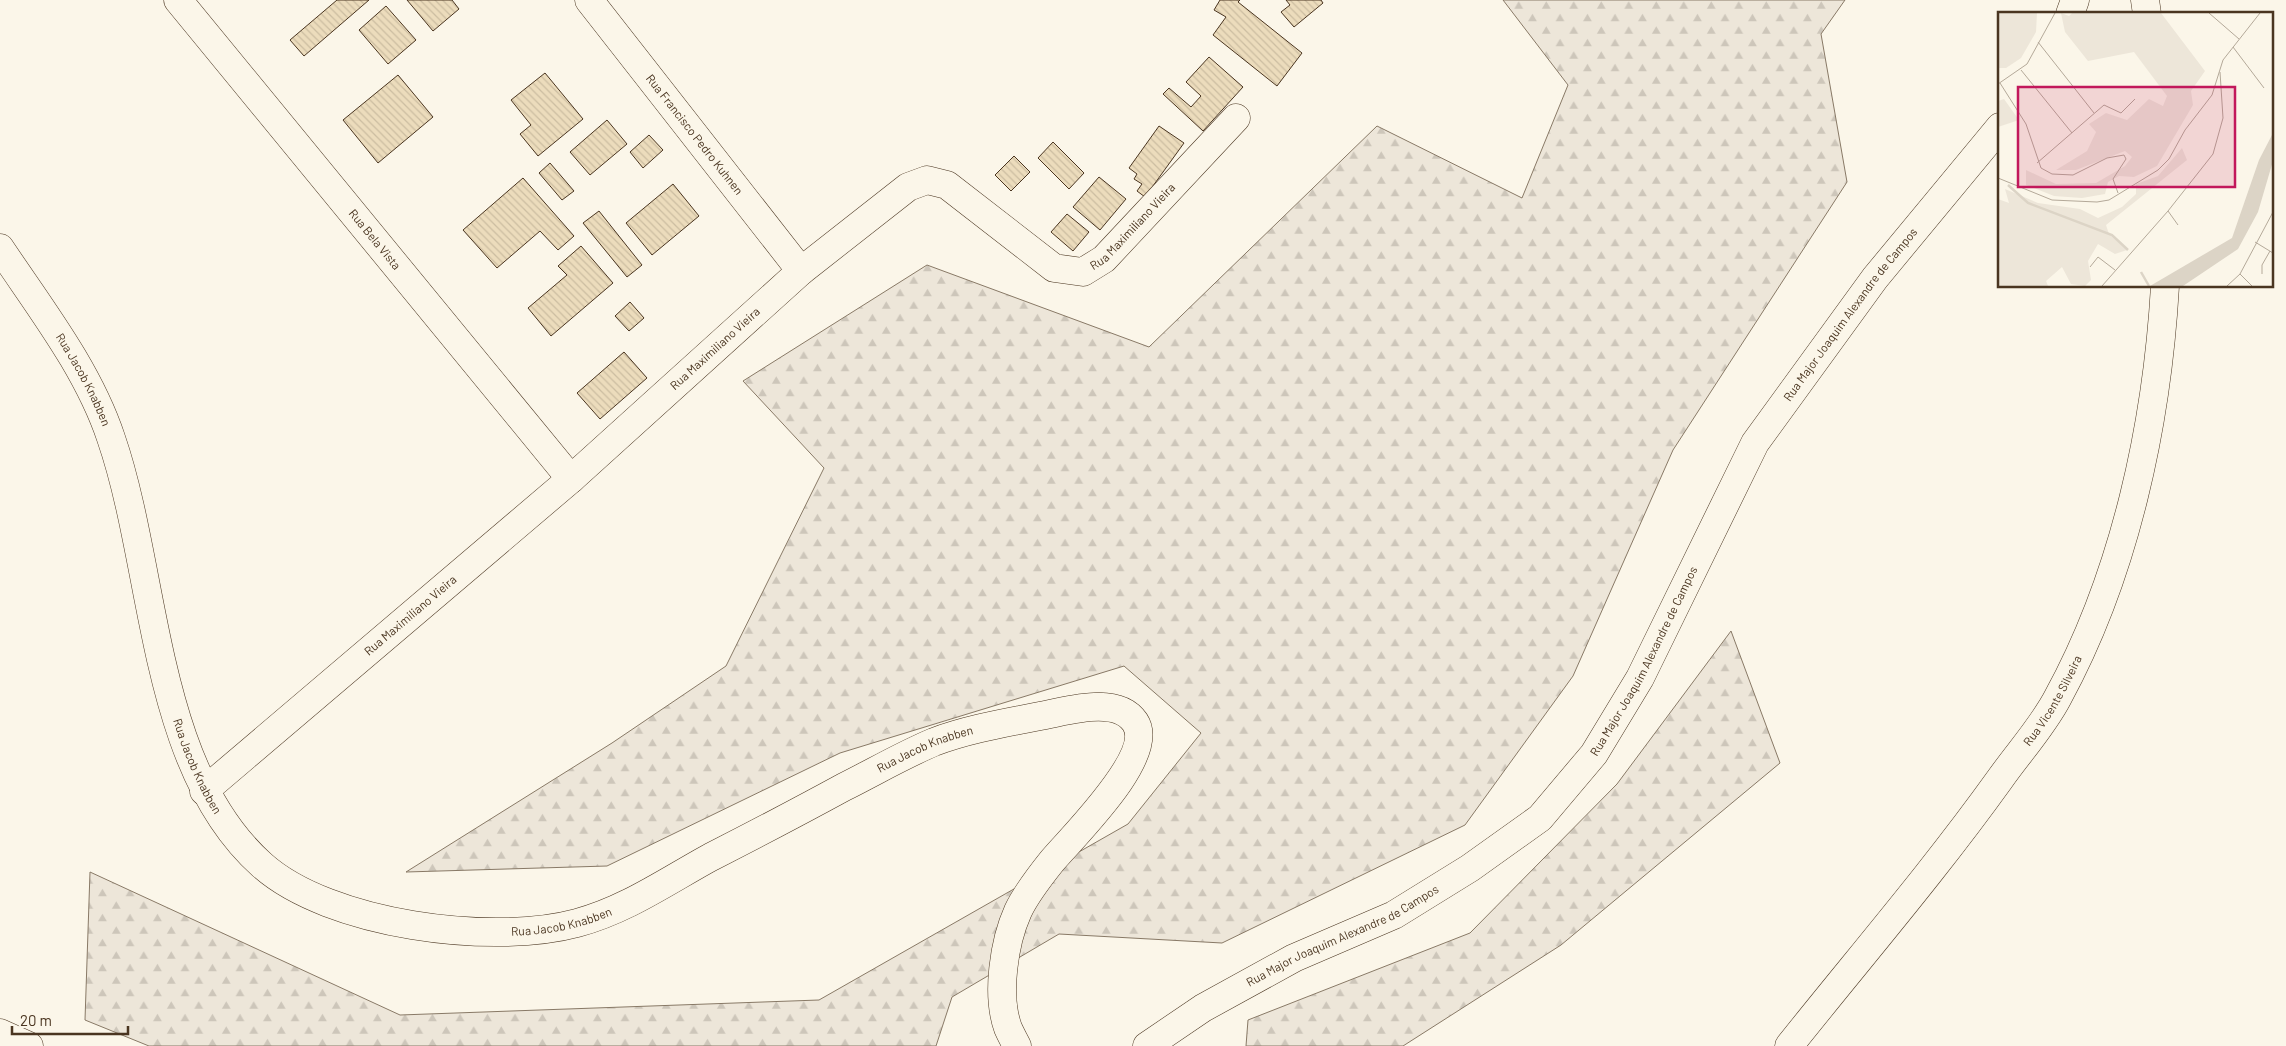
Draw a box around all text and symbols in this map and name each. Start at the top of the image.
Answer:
inset map [1998,12,2274,288]
street label: Rua Francisco Pedro Kuhnen [644,71,747,197]
street label: Rua Maximiliano Vieira [1087,180,1177,272]
street label: Rua Bela Vista [347,206,404,272]
street label: Rua Major Joaquim Alexandre de Campos [1780,224,1920,403]
street label: Rua Maximiliano Vieira [667,304,762,392]
street label: Rua Jacob Knabben [54,330,114,428]
street label: Rua Major Joaquim Alexandre de Campos [1587,564,1700,758]
street label: Rua Maximiliano Vieira [361,572,459,658]
street label: Rua Vicente Silveira [2020,653,2084,748]
street label: Rua Jacob Knabben [171,717,225,816]
street label: Rua Jacob Knabben [874,722,974,775]
street label: Rua Major Joaquim Alexandre de Campos [1244,881,1441,989]
street label: Rua Jacob Knabben [511,904,614,938]
scale bar [12,1004,129,1036]
text: 20 m [20,1011,52,1029]

